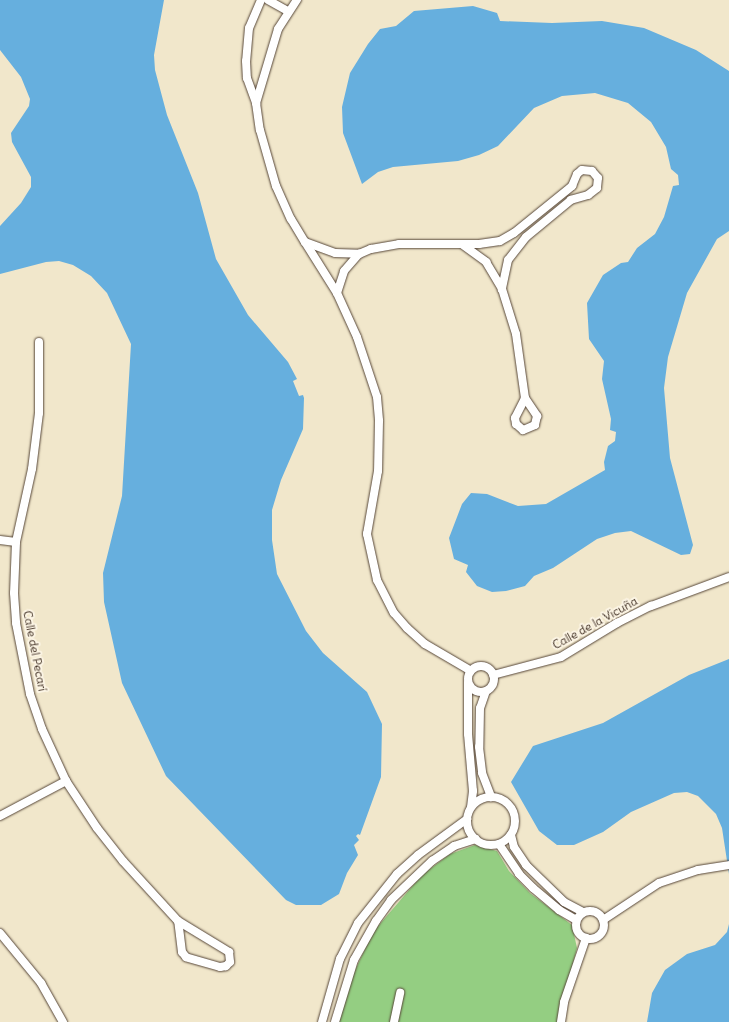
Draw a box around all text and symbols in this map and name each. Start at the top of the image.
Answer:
street label: Calle de la Vicuña [550,594,640,652]
street label: Calle del Pecarí [20,609,50,693]

